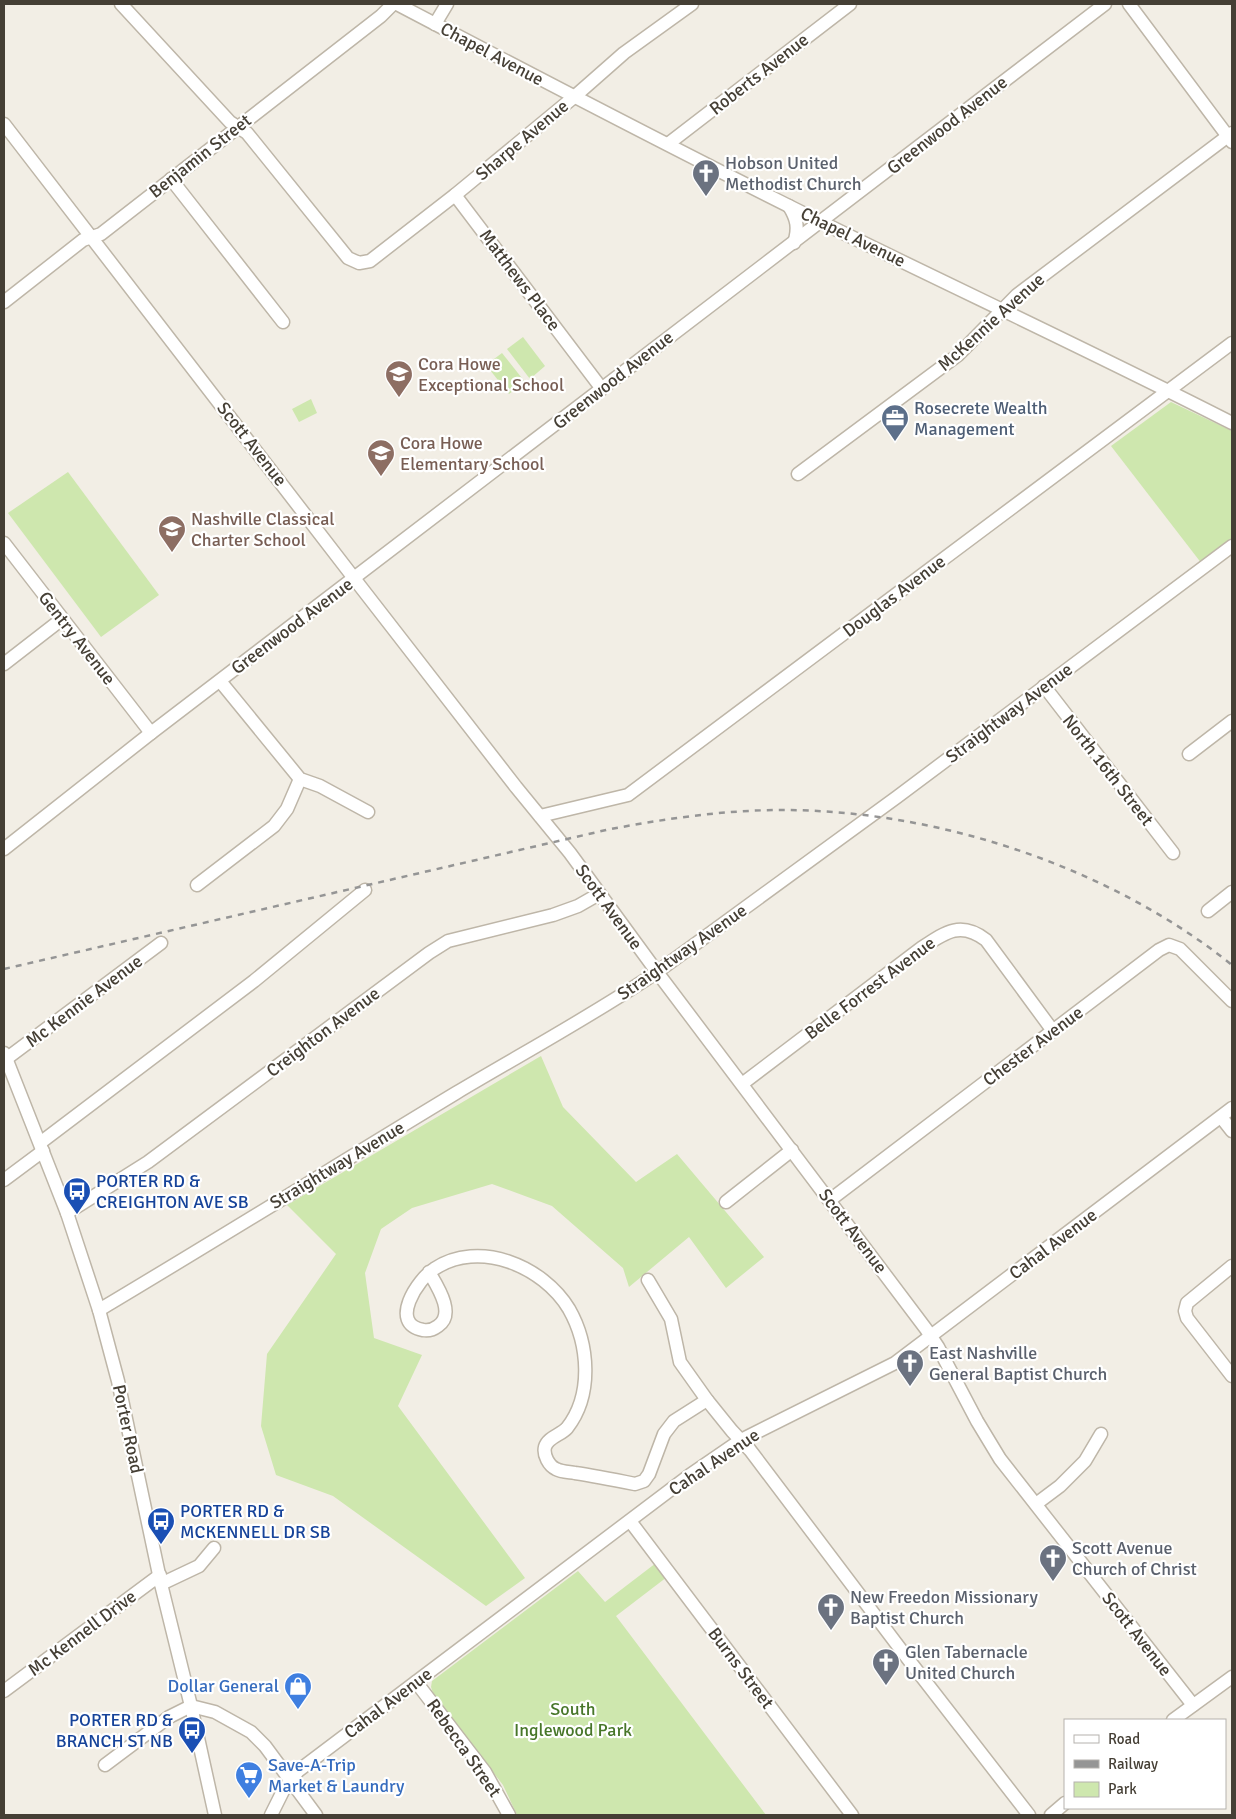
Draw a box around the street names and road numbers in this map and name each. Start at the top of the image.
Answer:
street label: Chapel Avenue [437,18,547,90]
street label: Roberts Avenue [705,28,813,120]
street label: Greenwood Avenue [882,71,1012,179]
street label: Sharpe Avenue [471,95,573,185]
street label: Benjamin Street [144,109,256,203]
street label: Chapel Avenue [797,202,909,272]
street label: Matthews Place [475,225,565,335]
street label: McKennie Avenue [933,268,1049,376]
street label: Greenwood Avenue [548,326,678,434]
street label: Scott Avenue [212,398,292,490]
street label: Douglas Avenue [838,550,950,642]
street label: Greenwood Avenue [227,573,357,679]
street label: Gentry Avenue [34,587,120,689]
street label: Straightway Avenue [941,658,1077,768]
street label: North 16th Street [1058,710,1158,830]
street label: Scott Avenue [571,860,647,954]
street label: Straightway Avenue [613,899,751,1005]
street label: Belle Forrest Avenue [800,932,940,1044]
street label: Mc Kennie Avenue [21,950,147,1052]
street label: Creighton Avenue [262,982,384,1082]
street label: Chester Avenue [979,1001,1087,1091]
street label: Straightway Avenue [266,1116,408,1214]
street label: Scott Avenue [814,1184,892,1278]
street label: Cahal Avenue [1005,1204,1101,1284]
street label: Porter Road [108,1383,148,1475]
street label: Cahal Avenue [665,1424,763,1500]
street label: Mc Kennell Drive [24,1585,140,1681]
street label: Scott Avenue [1097,1588,1177,1680]
street label: Burns Street [703,1623,779,1713]
street label: Cahal Avenue [340,1663,436,1743]
street label: Rebecca Street [422,1695,506,1801]

